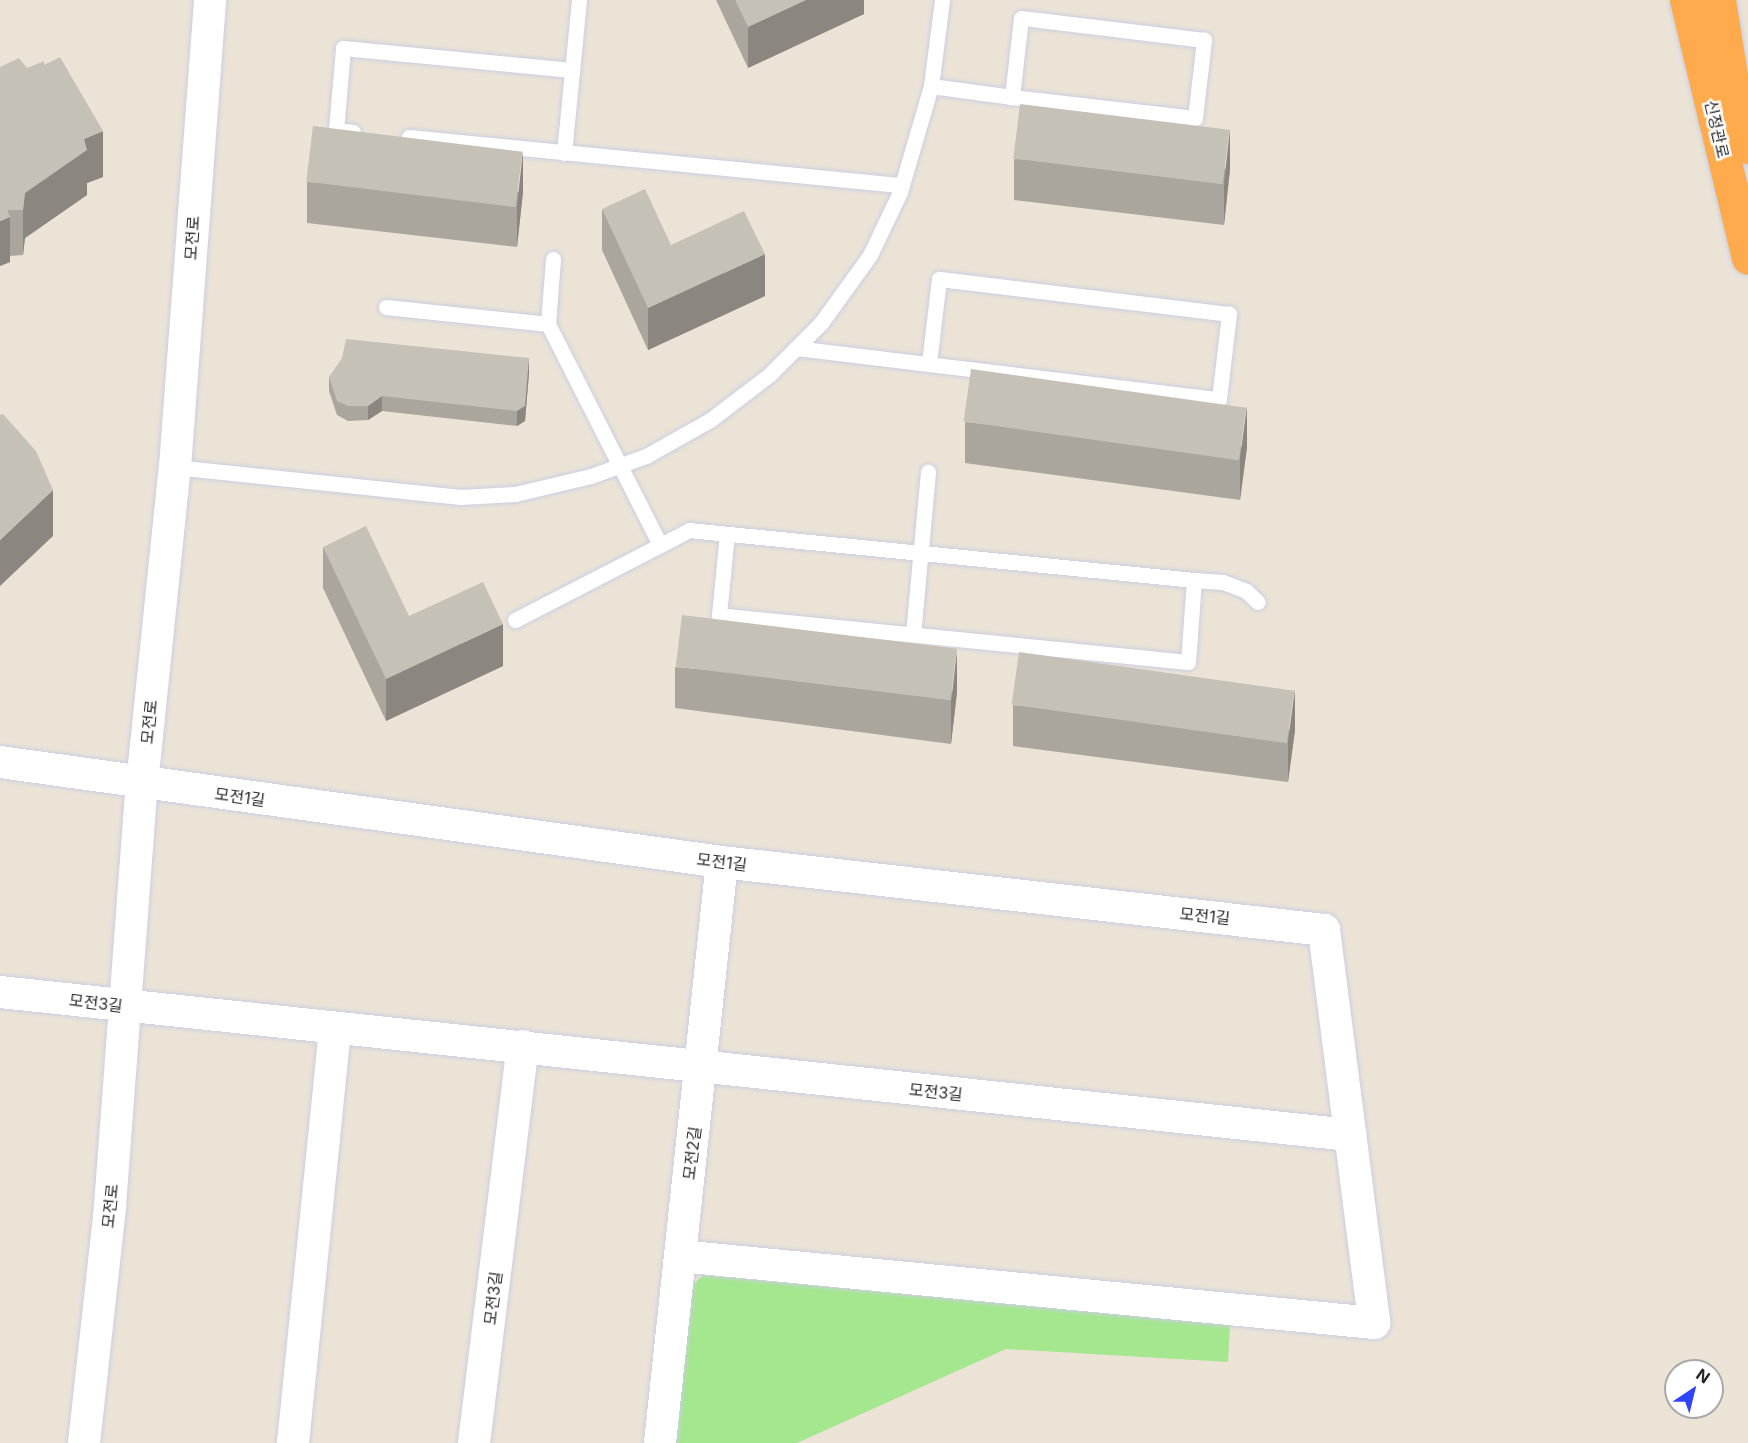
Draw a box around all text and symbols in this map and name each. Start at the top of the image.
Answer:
street label: 신정관로 [1701,98,1733,160]
street label: 모전로 [181,215,203,261]
street label: 모전로 [137,699,161,745]
street label: 모전1길 [214,784,266,810]
street label: 모전1길 [696,849,748,875]
street label: 모전1길 [1179,904,1231,928]
street label: 모전3길 [68,990,124,1016]
street label: 모전3길 [908,1080,964,1104]
street label: 모전2길 [679,1125,705,1181]
street label: 모전로 [98,1183,122,1229]
street label: 모전3길 [480,1270,506,1326]
north arrow [1664,1359,1724,1419]
text: N [1692,1364,1714,1388]

